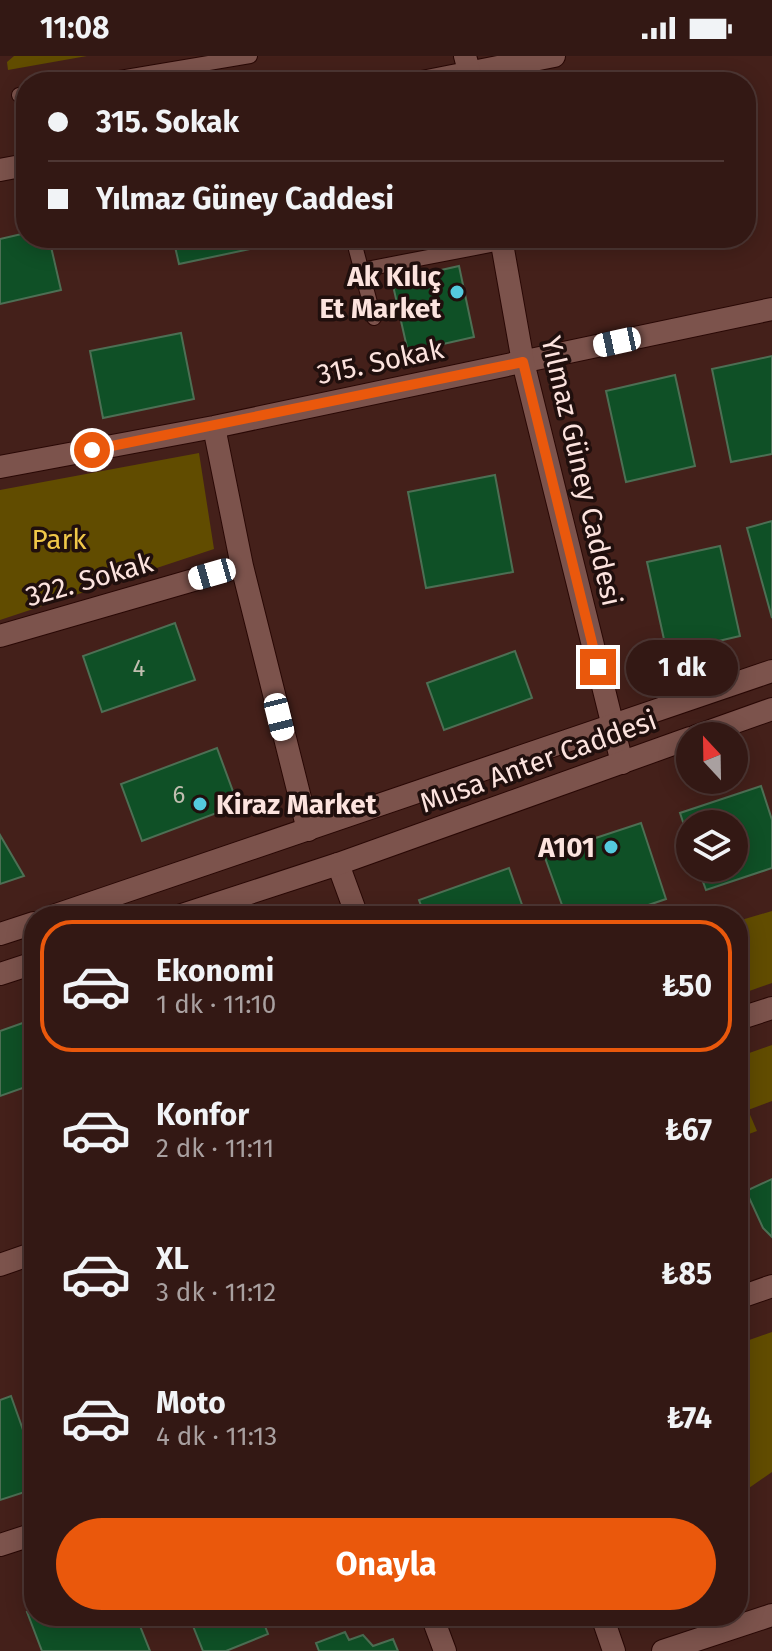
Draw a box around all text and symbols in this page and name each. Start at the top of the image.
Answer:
text: 11:08 [40,10,109,46]
text: 315. Sokak [96,104,239,140]
text: Yılmaz Güney Caddesi [96,181,394,217]
place label: Ak Kılıç Et Market [319,260,442,325]
marker: Ak Kılıç Et Market [448,283,466,301]
car [591,325,643,359]
street label: 315. Sokak [314,332,447,391]
street label: Yılmaz Güney Caddesi [534,333,629,609]
route start [74,432,110,468]
park label: Park [31,523,87,556]
street label: 322. Sokak [22,545,157,613]
car [186,556,238,592]
callout: 1 dk [626,639,738,695]
route end [580,649,616,685]
text: 1 dk [658,652,706,683]
house number: 4 [133,654,146,682]
car [262,691,296,743]
street label: Musa Anter Caddesi [415,703,661,820]
north arrow [676,722,748,794]
map controls [676,722,748,882]
house number: 6 [173,781,185,809]
place label: Kiraz Market [216,788,378,821]
marker: Kiraz Market [191,795,209,813]
button: layers [676,810,748,882]
place label: A101 [537,831,595,864]
marker: A101 [602,838,620,856]
icon: car [60,950,132,1022]
text: Ekonomi [156,953,274,989]
text: ₺50 [662,968,712,1004]
text: 1 dk · 11:10 [156,989,276,1020]
icon: car [60,1094,132,1166]
text: Konfor [156,1097,249,1133]
text: ₺67 [665,1112,712,1148]
text: 2 dk · 11:11 [156,1133,274,1164]
icon: car [60,1238,132,1310]
text: XL [156,1241,189,1277]
text: ₺85 [661,1256,712,1292]
text: 3 dk · 11:12 [156,1277,276,1308]
icon: car [60,1382,132,1454]
text: Moto [156,1385,226,1421]
text: ₺74 [666,1400,712,1436]
text: 4 dk · 11:13 [156,1421,277,1452]
button: Onayla [56,1518,716,1610]

